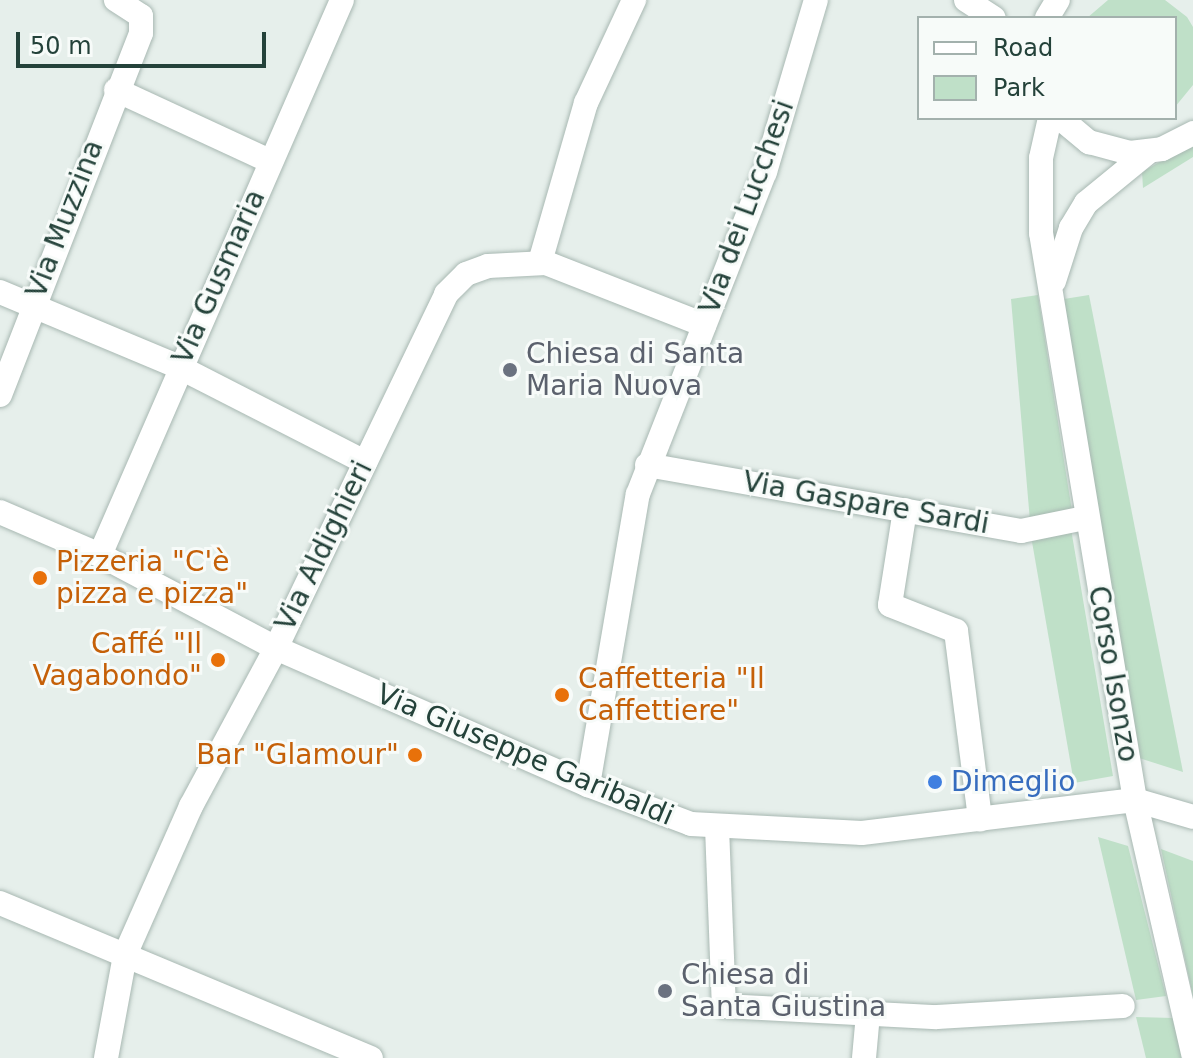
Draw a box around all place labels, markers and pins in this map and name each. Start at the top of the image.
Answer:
place label: Chiesa di Santa Maria Nuova [526,337,744,403]
marker: Chiesa di Santa Maria Nuova [501,361,519,379]
place label: Pizzeria "C'è pizza e pizza" [56,545,248,611]
marker: Pizzeria "C'è pizza e pizza" [31,569,49,587]
place label: Caffé "Il Vagabondo" [32,627,202,693]
marker: Caffé "Il Vagabondo" [209,651,227,669]
place label: Caffetteria "Il Caffettiere" [578,662,765,728]
marker: Caffetteria "Il Caffettiere" [553,686,571,704]
place label: Bar "Glamour" [196,738,399,772]
marker: Bar "Glamour" [406,746,424,764]
place label: Dimeglio [951,765,1075,799]
marker: Dimeglio [926,773,944,791]
place label: Chiesa di Santa Giustina [681,958,886,1024]
marker: Chiesa di Santa Giustina [656,982,674,1000]

